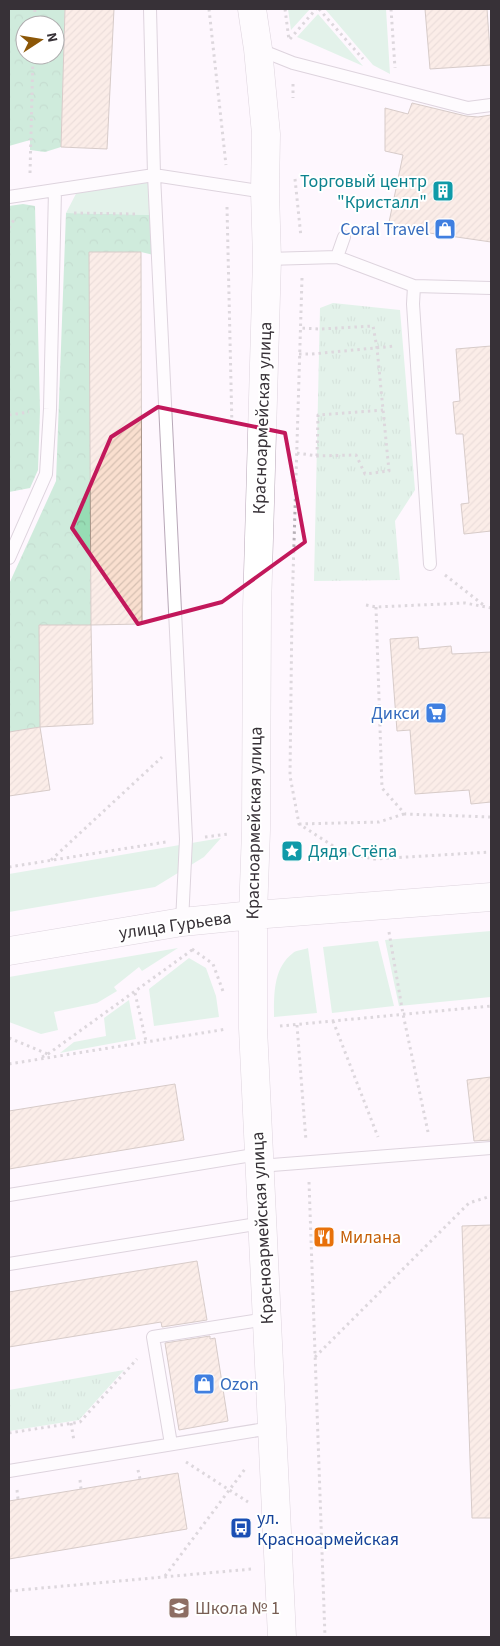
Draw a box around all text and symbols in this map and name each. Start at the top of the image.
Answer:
north arrow [15,15,65,65]
text: N [41,31,62,44]
place label: Торговый центр "Кристалл" [300,169,427,215]
building icon: Торговый центр "Кристалл" [431,179,455,203]
place label: Coral Travel [340,217,429,242]
shop icon: Coral Travel [433,217,457,241]
street label: Красноармейская улица [247,321,278,515]
place label: Дикси [371,701,420,726]
supermarket icon: Дикси [424,701,448,725]
street label: Красноармейская улица [240,726,269,920]
place icon: Дядя Стёпа [280,839,304,863]
place label: Дядя Стёпа [308,839,397,864]
street label: улица Гурьева [117,905,233,946]
street label: Красноармейская улица [245,1131,280,1325]
restaurant icon: Милана [312,1225,336,1249]
place label: Милана [340,1225,401,1250]
shop icon: Ozon [192,1372,216,1396]
place label: Ozon [220,1372,259,1397]
place label: ул. Красноармейская [257,1506,399,1552]
bus stop icon: ул. Красноармейская [229,1516,253,1540]
school or university icon: Школа № 1 [167,1596,191,1620]
place label: Школа № 1 [195,1596,280,1621]

